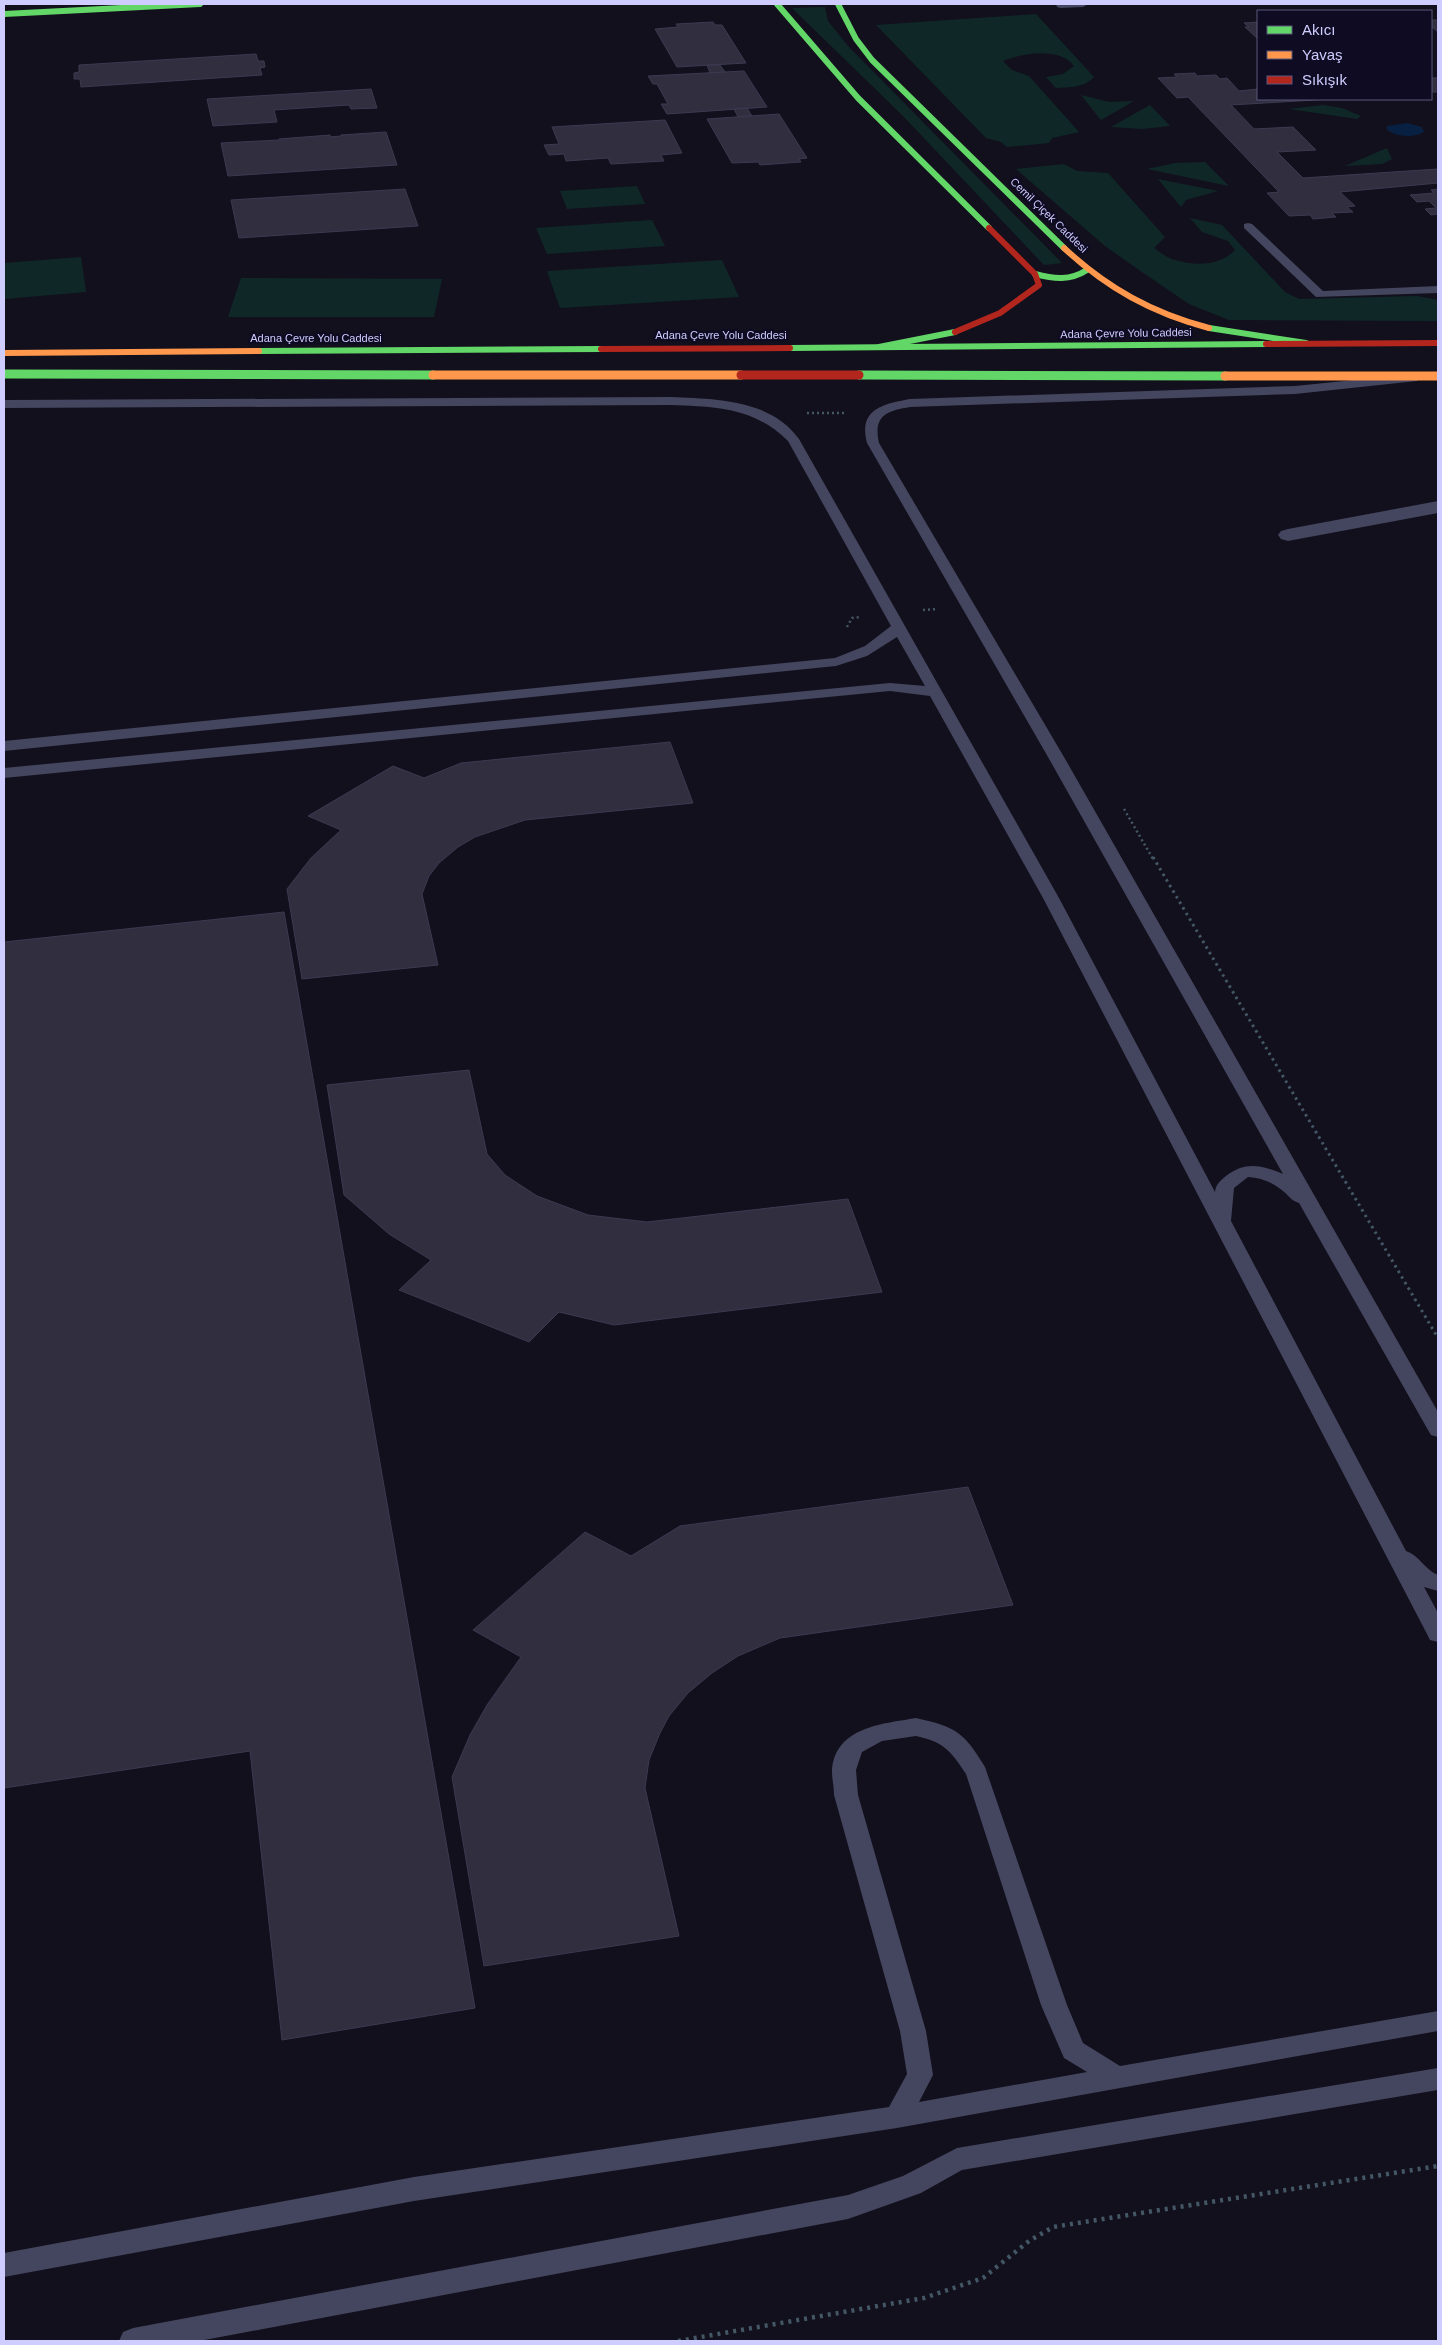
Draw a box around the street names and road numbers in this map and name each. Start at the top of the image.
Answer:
street label: Cemil Çiçek Caddesi [1008,175,1090,255]
street label: Adana Çevre Yolu Caddesi [1060,326,1192,340]
street label: Adana Çevre Yolu Caddesi [655,329,787,341]
street label: Adana Çevre Yolu Caddesi [250,332,382,344]

